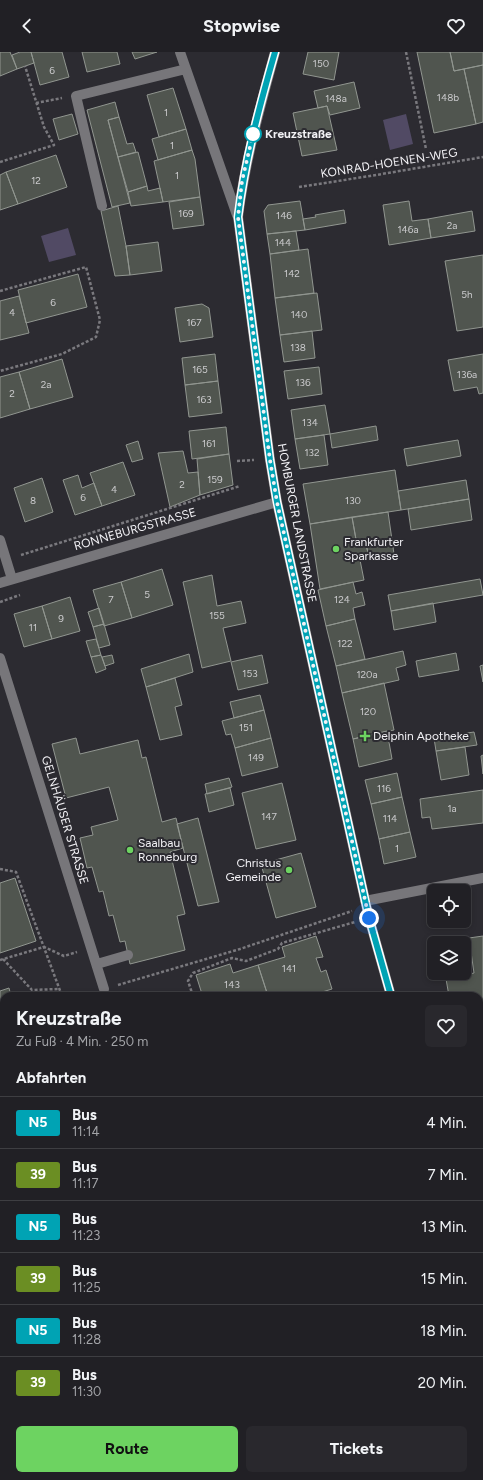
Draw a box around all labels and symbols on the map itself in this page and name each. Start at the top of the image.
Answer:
house number: 150 [313,57,329,70]
house number: 6 [49,64,55,77]
house number: 148b [437,91,459,104]
house number: 148a [325,92,347,105]
house number: 1 [164,106,168,119]
marker: Kreuzstraße [244,125,262,143]
place label: Kreuzstraße [265,127,332,141]
house number: 1 [170,139,174,152]
street label: KONRAD-HOENEN-WEG [319,145,459,181]
house number: 1 [175,169,179,182]
house number: 12 [31,174,41,187]
house number: 169 [178,207,194,220]
house number: 146 [276,209,292,222]
house number: 2a [447,219,457,232]
house number: 146a [397,223,419,236]
house number: 144 [275,236,291,249]
house number: 142 [284,267,300,280]
house number: 5h [461,288,473,301]
house number: 6 [50,296,56,309]
house number: 4 [9,306,15,319]
house number: 140 [291,308,307,321]
house number: 167 [186,316,202,329]
house number: 138 [290,341,306,354]
house number: 165 [192,363,208,376]
house number: 136a [457,368,477,381]
house number: 136 [295,376,311,389]
house number: 2a [41,378,51,391]
house number: 2 [9,387,15,400]
house number: 163 [196,393,212,406]
house number: 134 [302,416,318,429]
house number: 161 [202,437,216,450]
street label: HOMBURGER LANDSTRASSE [275,442,319,604]
house number: 132 [304,446,320,459]
house number: 159 [207,473,223,486]
house number: 2 [179,478,185,491]
house number: 4 [111,483,117,496]
house number: 6 [80,491,86,504]
house number: 8 [30,494,36,507]
house number: 130 [345,494,361,507]
street label: RONNEBURGSTRASSE [72,505,198,553]
place label: Frankfurter Sparkasse [344,535,403,563]
marker: Frankfurter Sparkasse [331,544,341,554]
house number: 5 [144,588,150,601]
house number: 7 [108,593,114,606]
house number: 124 [334,593,350,606]
house number: 155 [209,609,225,622]
house number: 9 [58,612,64,625]
house number: 11 [29,621,37,634]
house number: 122 [337,637,353,650]
house number: 153 [242,667,258,680]
house number: 120a [356,668,378,681]
house number: 120 [360,705,376,718]
house number: 151 [239,721,253,734]
place label: Delphin Apotheke [373,729,469,743]
marker: Delphin Apotheke [360,731,370,741]
house number: 149 [248,751,264,764]
street label: GELNHÄUSER STRASSE [39,754,91,886]
house number: 116 [377,782,391,795]
house number: 1a [447,802,457,815]
house number: 147 [261,810,277,823]
house number: 114 [383,812,397,825]
place label: Saalbau Ronneburg [138,836,197,864]
house number: 1 [395,842,399,855]
marker: Saalbau Ronneburg [125,845,135,855]
place label: Christus Gemeinde [225,856,281,884]
marker: Christus Gemeinde [284,865,294,875]
your location [359,908,379,928]
house number: 141 [282,962,296,975]
house number: 143 [224,978,240,991]

